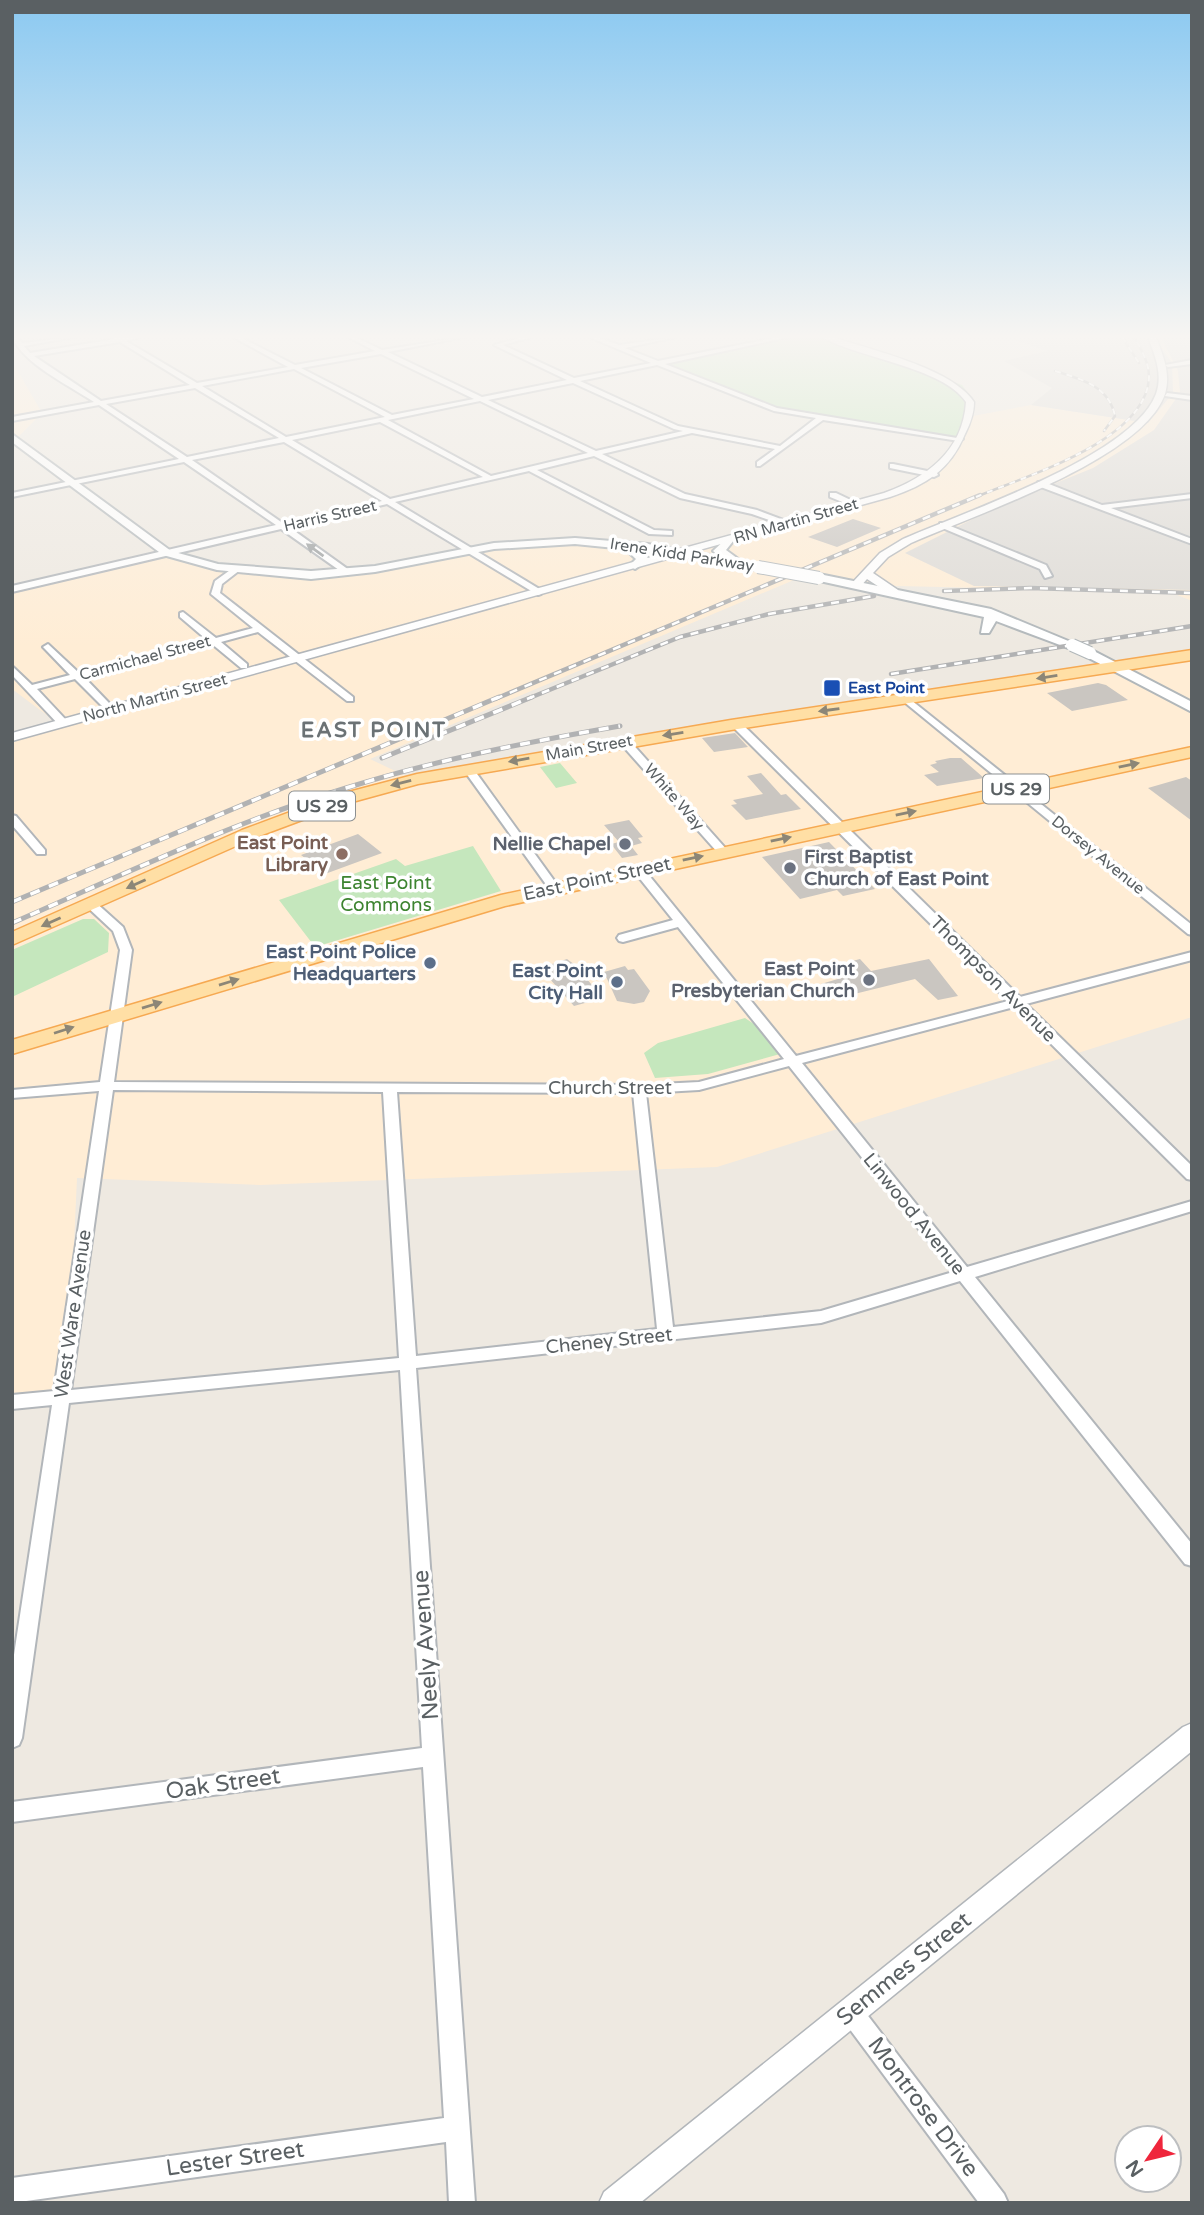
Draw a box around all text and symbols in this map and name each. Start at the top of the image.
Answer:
street label: RN Martin Street [731,494,861,548]
street label: Harris Street [282,496,378,536]
street label: Irene Kidd Parkway [609,534,756,576]
one-way arrow [306,543,324,557]
street label: Carmichael Street [77,631,213,685]
street label: North Martin Street [81,669,229,727]
one-way arrow [1036,672,1058,683]
marker: East Point [822,678,842,698]
place label: East Point [848,678,926,698]
one-way arrow [818,705,840,716]
district label: EAST POINT [301,718,447,743]
one-way arrow [662,729,684,740]
street label: Main Street [544,731,634,765]
one-way arrow [508,755,530,766]
street label: White Way [640,759,709,835]
one-way arrow [1118,760,1140,771]
road number: US 29 [983,774,1049,804]
one-way arrow [390,778,412,789]
road number: US 29 [289,792,355,820]
one-way arrow [895,807,917,818]
street label: Dorsey Avenue [1047,811,1149,899]
place label: East Point Library [237,832,329,877]
place label: Nellie Chapel [492,833,611,856]
one-way arrow [770,834,792,845]
marker: Nellie Chapel [617,836,633,852]
marker: East Point Library [334,846,350,862]
place label: First Baptist Church of East Point [804,846,990,890]
street label: East Point Street [521,853,673,905]
one-way arrow [682,853,704,864]
marker: First Baptist Church of East Point [782,860,798,876]
park label: East Point Commons [340,872,432,916]
one-way arrow [126,878,146,890]
street label: Thompson Avenue [925,911,1061,1047]
one-way arrow [41,917,62,928]
place label: East Point Police Headquarters [265,941,416,986]
marker: East Point Police Headquarters [422,955,438,971]
place label: East Point Presbyterian Church [671,958,856,1003]
place label: East Point City Hall [512,960,604,1005]
marker: East Point Presbyterian Church [861,972,877,988]
marker: East Point City Hall [609,974,625,990]
one-way arrow [218,976,239,986]
one-way arrow [141,999,162,1009]
one-way arrow [54,1025,75,1035]
street label: Church Street [548,1077,672,1099]
street label: Linwood Avenue [858,1149,970,1279]
street label: West Ware Avenue [50,1228,96,1400]
street label: Cheney Street [545,1323,673,1359]
street label: Neely Avenue [407,1569,445,1721]
street label: Oak Street [164,1762,282,1806]
street label: Semmes Street [831,1906,977,2032]
street label: Montrose Drive [861,2032,985,2182]
north arrow [1113,2124,1183,2194]
street label: Lester Street [164,2135,306,2183]
text: N [1122,2156,1148,2181]

